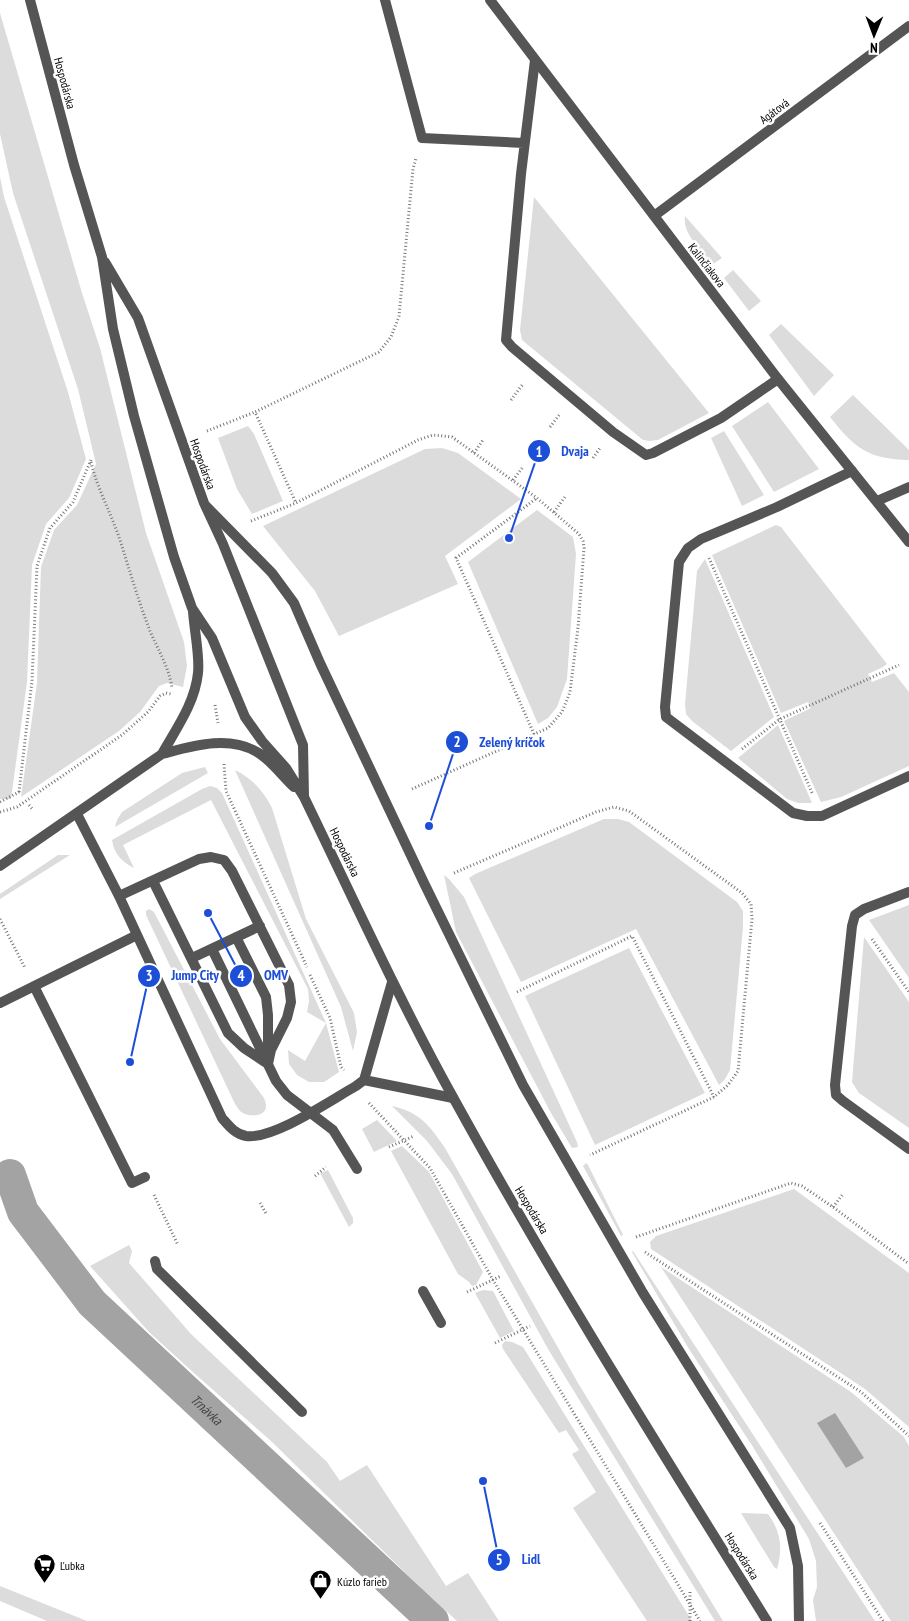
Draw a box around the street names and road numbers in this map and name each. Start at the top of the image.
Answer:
street label: Hospodárska [51,56,79,111]
street label: Agátová [756,95,792,127]
street label: Kalinčiakova [685,240,729,290]
street label: Hospodárska [187,437,219,492]
street label: Hospodárska [327,825,363,879]
street label: Hospodárska [512,1183,552,1237]
street label: Hospodárska [722,1530,762,1583]

